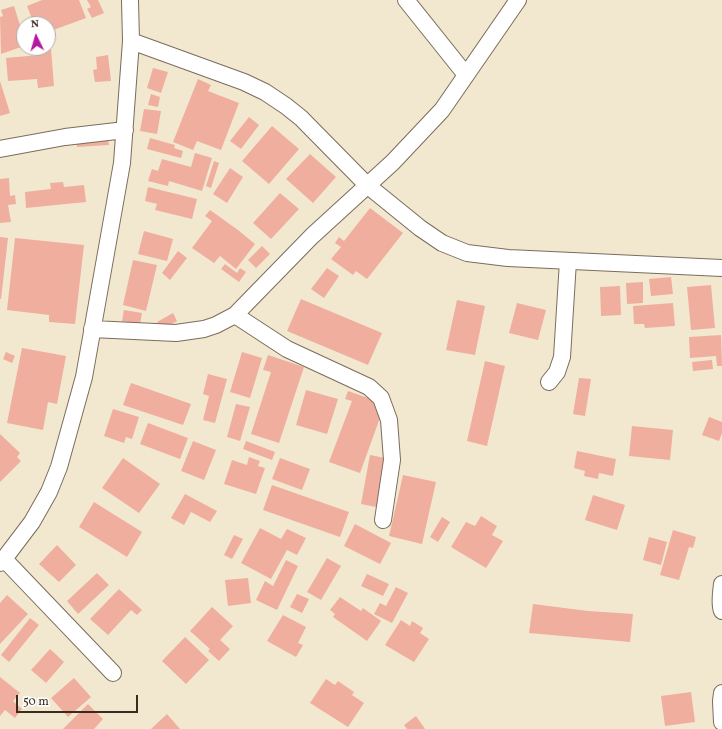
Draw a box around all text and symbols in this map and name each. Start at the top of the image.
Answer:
north arrow [16,16,56,56]
text: N [30,17,40,32]
scale bar [18,687,140,713]
text: 50 m [23,694,49,710]

